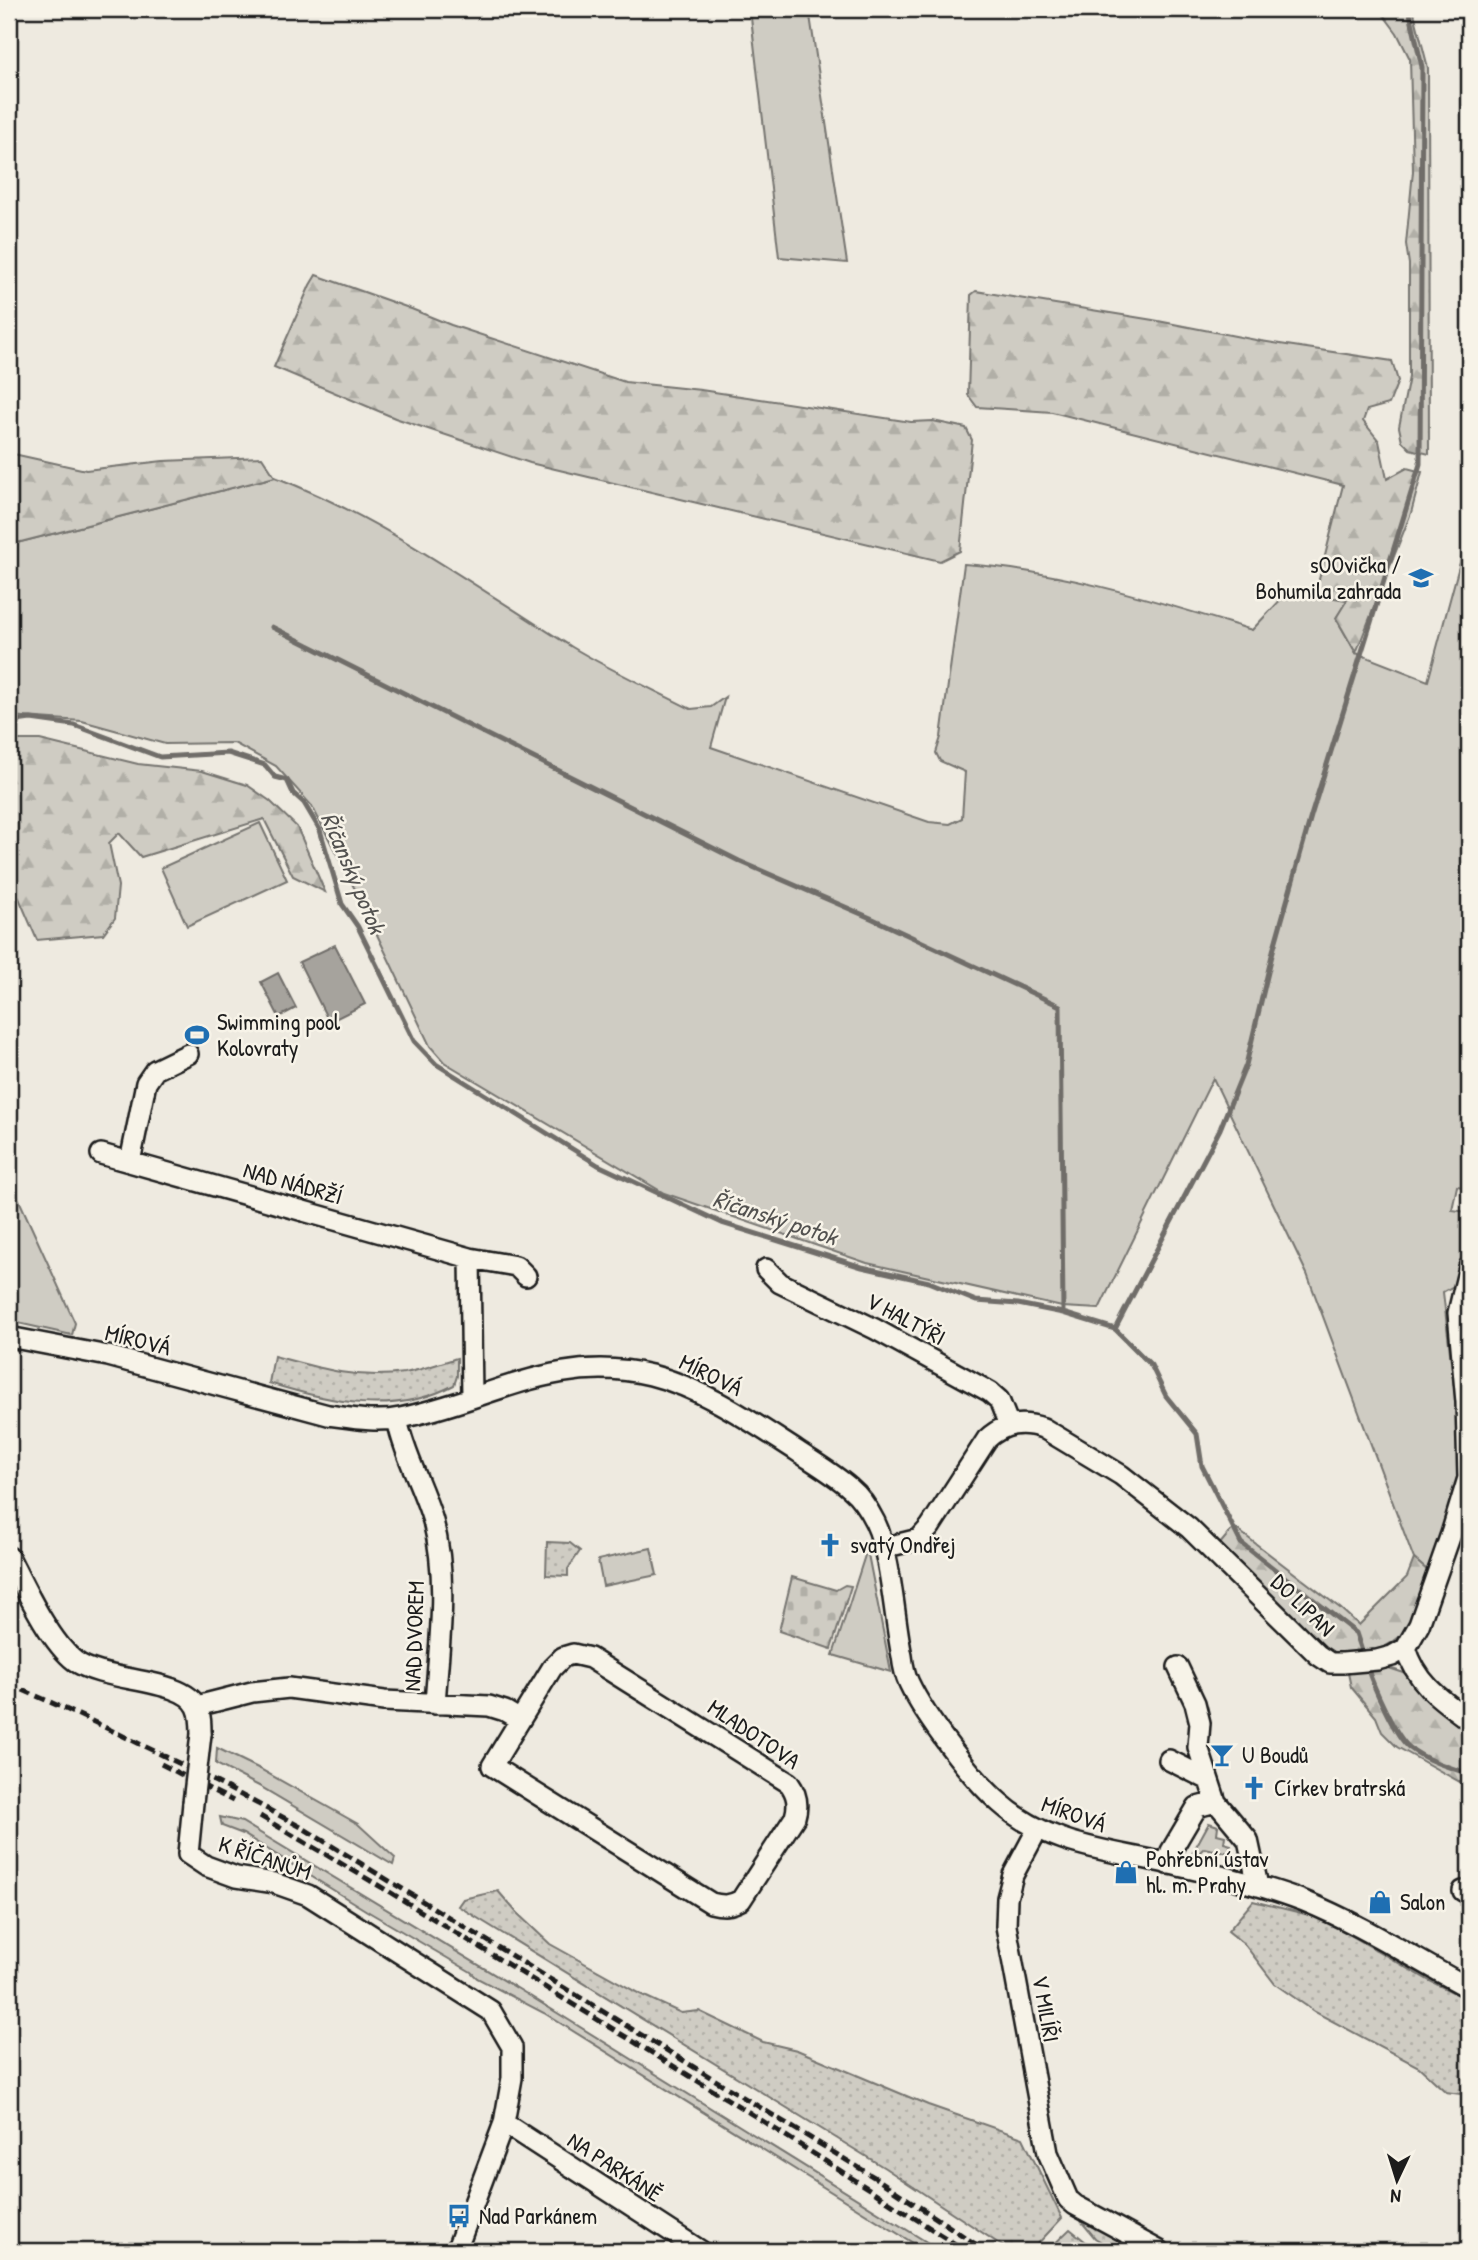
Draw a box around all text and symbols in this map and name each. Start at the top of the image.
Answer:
place label: sOOvička / Bohumila zahrada [1256,549,1401,606]
school or university icon: sOOvička / Bohumila zahrada [1407,564,1435,592]
water label: Říčanský potok [313,807,395,940]
place label: Swimming pool Kolovraty [217,1006,341,1063]
sports icon: Swimming pool Kolovraty [183,1021,211,1049]
street label: NAD NÁDRŽÍ [240,1154,346,1211]
water label: Říčanský potok [709,1182,843,1254]
street label: V HALTÝŘI [861,1285,951,1352]
street label: MÍROVÁ [102,1316,174,1363]
street label: MÍROVÁ [675,1346,748,1403]
place label: svatý Ondřej [850,1529,956,1560]
church icon: svatý Ondřej [816,1531,844,1559]
street label: DO LIPAN [1265,1567,1342,1643]
street label: NAD DVOREM [396,1580,431,1692]
street label: MLADOTOVA [702,1691,806,1776]
place label: U Boudů [1242,1739,1308,1770]
bar icon: U Boudů [1208,1741,1236,1769]
place label: Církev bratrská [1274,1772,1405,1803]
church icon: Církev bratrská [1240,1774,1268,1802]
street label: MÍROVÁ [1038,1788,1111,1839]
street label: K ŘÍČANŮM [215,1828,315,1887]
place label: Pohřební ústav hl. m. Prahy [1146,1843,1269,1900]
shop icon: Pohřební ústav hl. m. Prahy [1112,1858,1140,1886]
place label: Salon [1400,1886,1445,1917]
shop icon: Salon [1366,1888,1394,1916]
street label: V MILÍŘI [1025,1973,1068,2045]
street label: NA PARKÁNĚ [562,2124,669,2209]
north arrow [1362,2144,1432,2214]
text: N [1390,2184,1402,2210]
place label: Nad Parkánem [479,2200,597,2231]
bus stop icon: Nad Parkánem [445,2202,473,2230]

